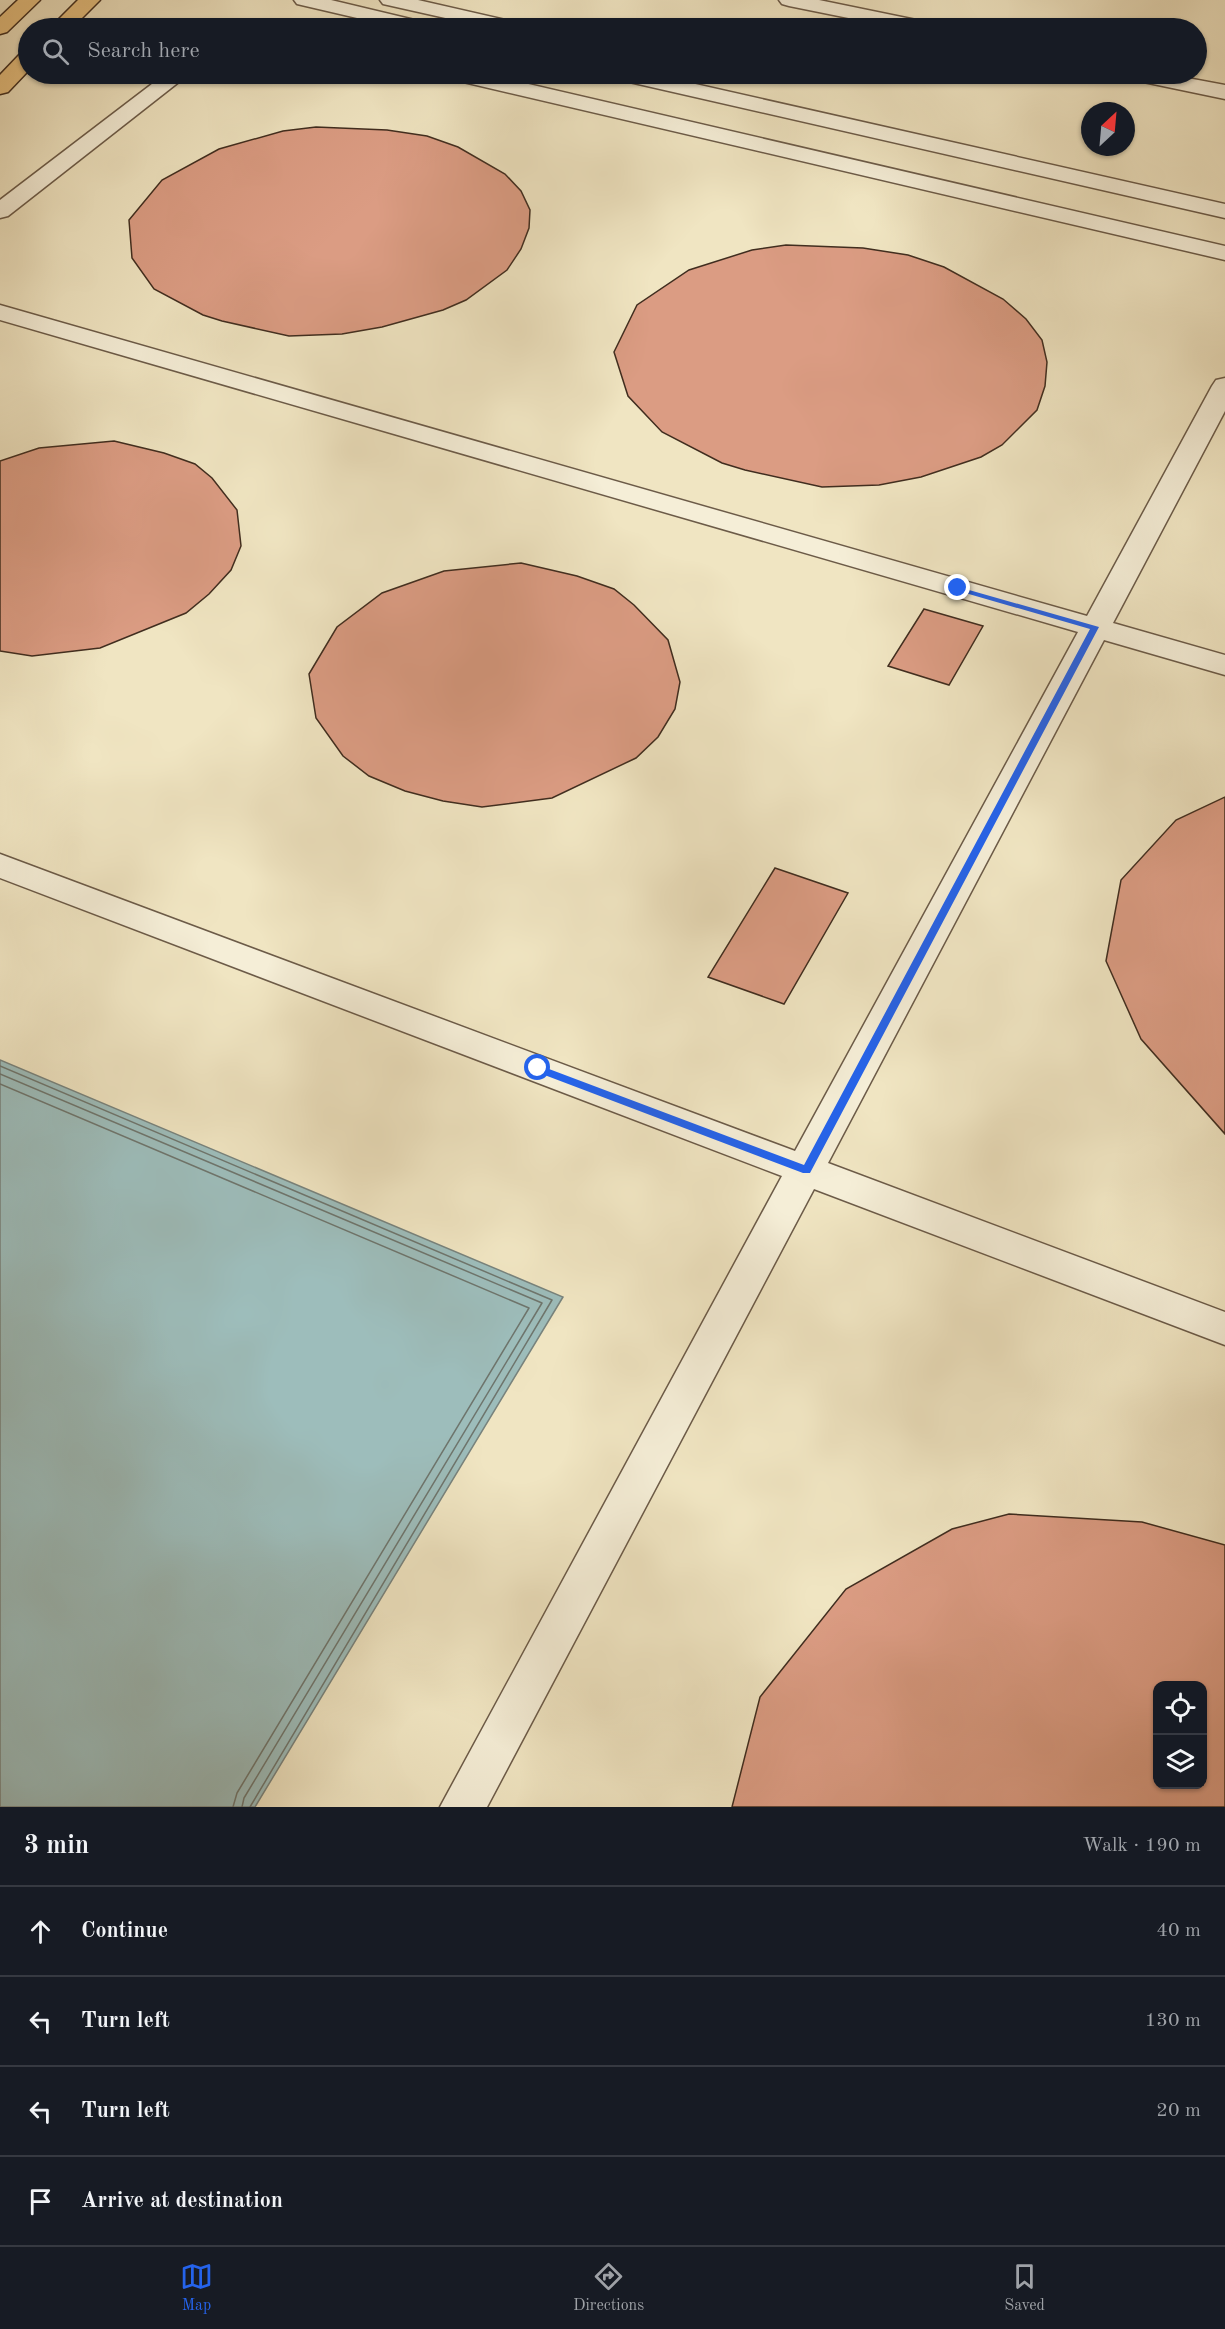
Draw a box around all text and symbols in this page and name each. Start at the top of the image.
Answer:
search box [18,18,1207,84]
icon: search [39,35,72,68]
text: Search here [87,40,200,62]
north arrow [1081,102,1135,156]
route end [944,574,970,600]
route start [524,1054,550,1080]
map controls [1153,1681,1207,1789]
button: locate [1153,1681,1207,1735]
button: layers [1153,1735,1207,1789]
text: 3 min [24,1833,89,1859]
text: Walk · 190 m [1082,1836,1201,1856]
icon: ahead [24,1915,57,1948]
text: Continue [81,1920,168,1942]
text: 40 m [1156,1921,1201,1941]
icon: left [24,2005,57,2038]
text: Turn left [81,2010,170,2032]
text: 130 m [1145,2011,1201,2031]
icon: left [24,2095,57,2128]
text: Turn left [81,2100,170,2122]
text: 20 m [1156,2101,1201,2121]
icon: arrive [24,2185,57,2218]
text: Arrive at destination [81,2190,283,2212]
tab: Map [180,2260,213,2316]
tab: Directions [573,2260,644,2316]
tab: Saved [1004,2260,1045,2316]

